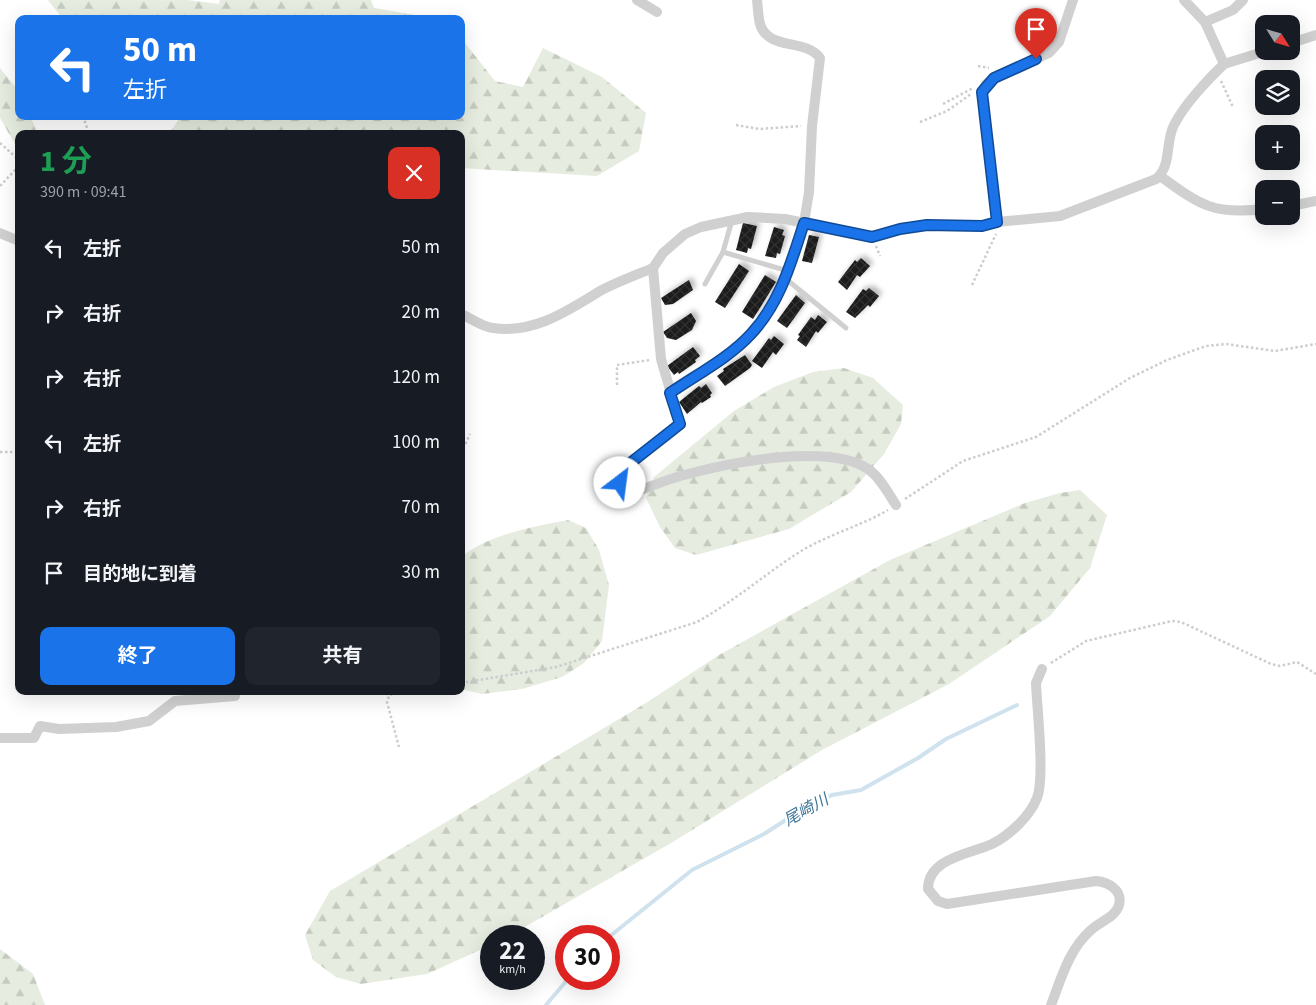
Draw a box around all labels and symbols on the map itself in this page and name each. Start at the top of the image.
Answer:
pin [1015,8,1057,59]
north arrow [1255,15,1300,60]
position arrow [593,456,645,508]
water label: 尾崎川 [780,788,834,831]
speed limit sign: 30 [555,925,620,990]

